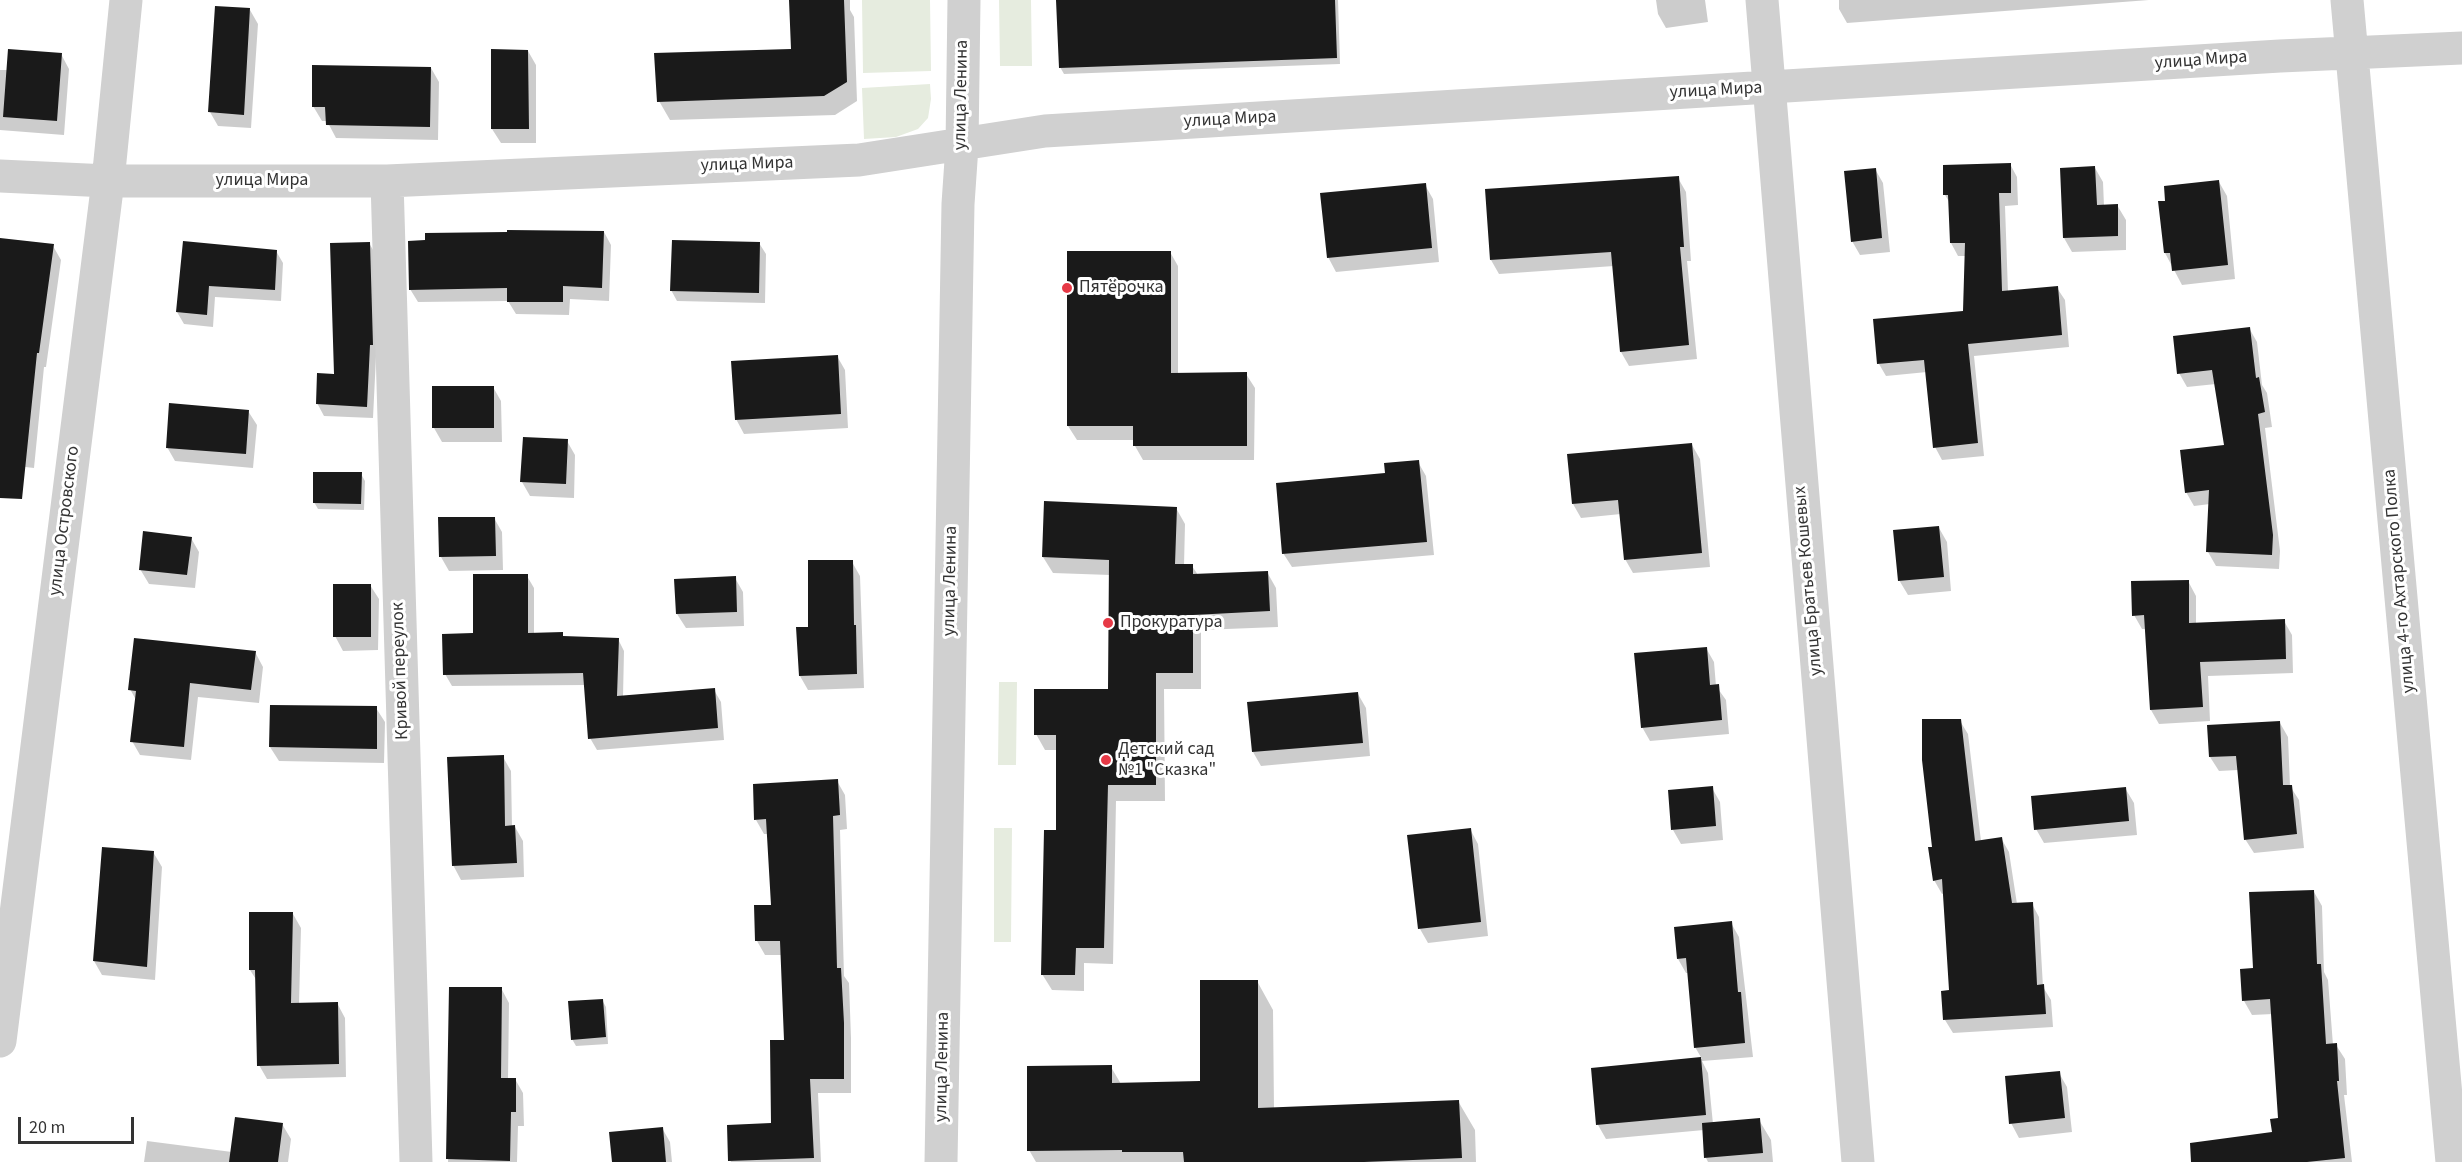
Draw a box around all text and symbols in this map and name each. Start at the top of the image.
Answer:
street label: улица Ленина [950,40,974,150]
street label: улица Мира [2154,47,2248,75]
street label: улица Мира [1669,78,1763,104]
street label: улица Мира [1183,107,1277,133]
street label: улица Мира [700,153,794,177]
street label: улица Мира [216,170,308,192]
place label: Пятёрочка [1079,277,1164,299]
marker: Пятёрочка [1060,281,1074,295]
street label: улица Островского [45,445,85,597]
street label: улица 4-го Ахтарского Полка [2379,468,2421,694]
street label: улица Братьев Кошевых [1790,485,1828,677]
street label: улица Ленина [939,526,963,636]
street label: Кривой переулок [388,602,414,740]
place label: Прокуратура [1120,612,1222,634]
marker: Прокуратура [1101,616,1115,630]
place label: Детский сад №1 "Сказка" [1118,739,1216,782]
marker: Детский сад №1 "Сказка" [1099,753,1113,767]
street label: улица Ленина [931,1012,955,1122]
scale bar [21,1105,136,1143]
text: 20 m [29,1115,65,1140]

